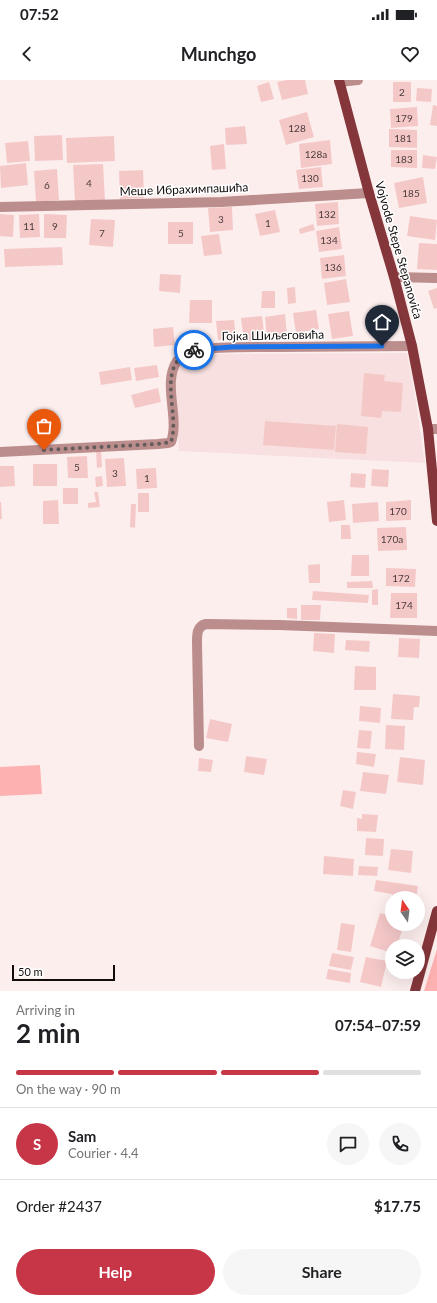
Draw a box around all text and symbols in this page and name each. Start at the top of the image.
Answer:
text: 07:52 [20,5,59,23]
icon: back [16,43,38,65]
text: Munchgo [181,43,256,65]
icon: heart [399,43,421,65]
house number: 2 [399,86,405,98]
house number: 179 [395,112,413,124]
house number: 128 [288,122,306,134]
house number: 181 [394,132,412,144]
house number: 128a [305,148,327,160]
house number: 183 [395,153,413,165]
house number: 130 [301,172,319,184]
house number: 4 [86,177,92,189]
house number: 6 [44,179,50,191]
street label: Меше Ибрахимпашића [119,179,249,199]
street label: Vojvode Stepe Stepanovića [372,179,426,321]
house number: 185 [402,187,420,199]
house number: 132 [318,208,336,220]
house number: 3 [218,213,224,225]
house number: 1 [265,217,271,229]
house number: 11 [23,220,35,232]
house number: 9 [52,220,58,232]
house number: 7 [99,227,105,239]
house number: 5 [178,227,184,239]
house number: 134 [320,234,338,246]
house number: 136 [324,261,342,273]
pin [365,305,399,346]
icon: home [371,311,393,333]
street label: Гојка Шиљеговића [222,327,324,343]
courier [174,330,214,370]
icon: bike [183,339,205,361]
pin [27,409,61,450]
icon: bag [33,415,55,437]
house number: 5 [74,461,80,473]
house number: 3 [112,467,118,479]
house number: 1 [144,472,150,484]
house number: 170 [389,505,407,517]
house number: 170a [381,533,403,545]
house number: 172 [392,572,410,584]
house number: 174 [395,599,413,611]
north arrow [385,891,425,931]
map controls [385,891,425,979]
button: layers [385,939,425,979]
scale bar [12,963,115,982]
text: 50 m [18,965,43,978]
text: Arriving in [16,1002,75,1018]
text: 07:54–07:59 [335,1016,421,1034]
text: 2 min [16,1017,80,1049]
text: On the way · 90 m [16,1081,121,1097]
button: chat [327,1123,369,1165]
button: phone [379,1123,421,1165]
text: Sam [68,1127,96,1145]
text: S [33,1135,41,1153]
text: Courier · 4.4 [68,1145,139,1161]
text: Order #2437 [16,1197,102,1215]
text: $17.75 [374,1197,421,1215]
button: Help [16,1249,215,1295]
button: Share [223,1249,421,1295]

